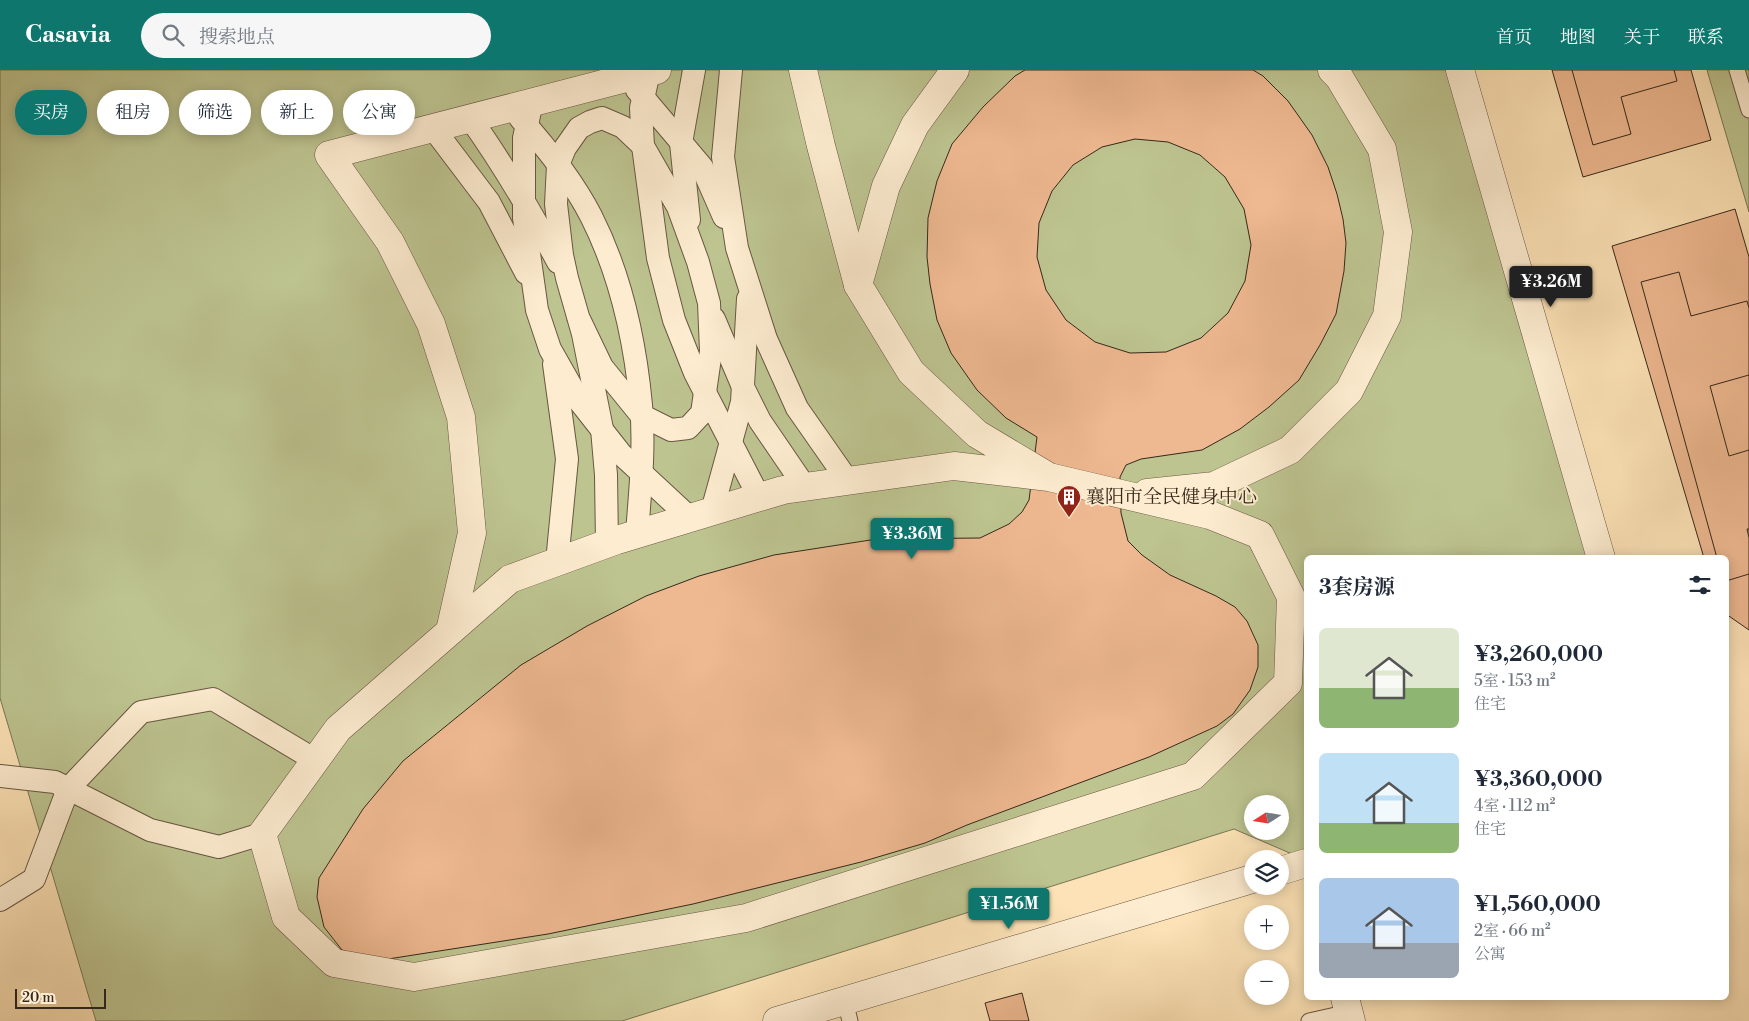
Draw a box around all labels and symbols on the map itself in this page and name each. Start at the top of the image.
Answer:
pin: ¥3.26M [1510,266,1592,308]
building icon: 襄阳市全民健身中心 [1056,484,1082,518]
place label: 襄阳市全民健身中心 [1086,485,1257,509]
pin: ¥3.36M [871,518,953,560]
north arrow [1244,795,1289,840]
pin: ¥1.56M [968,888,1050,930]
scale bar [15,986,106,1009]

